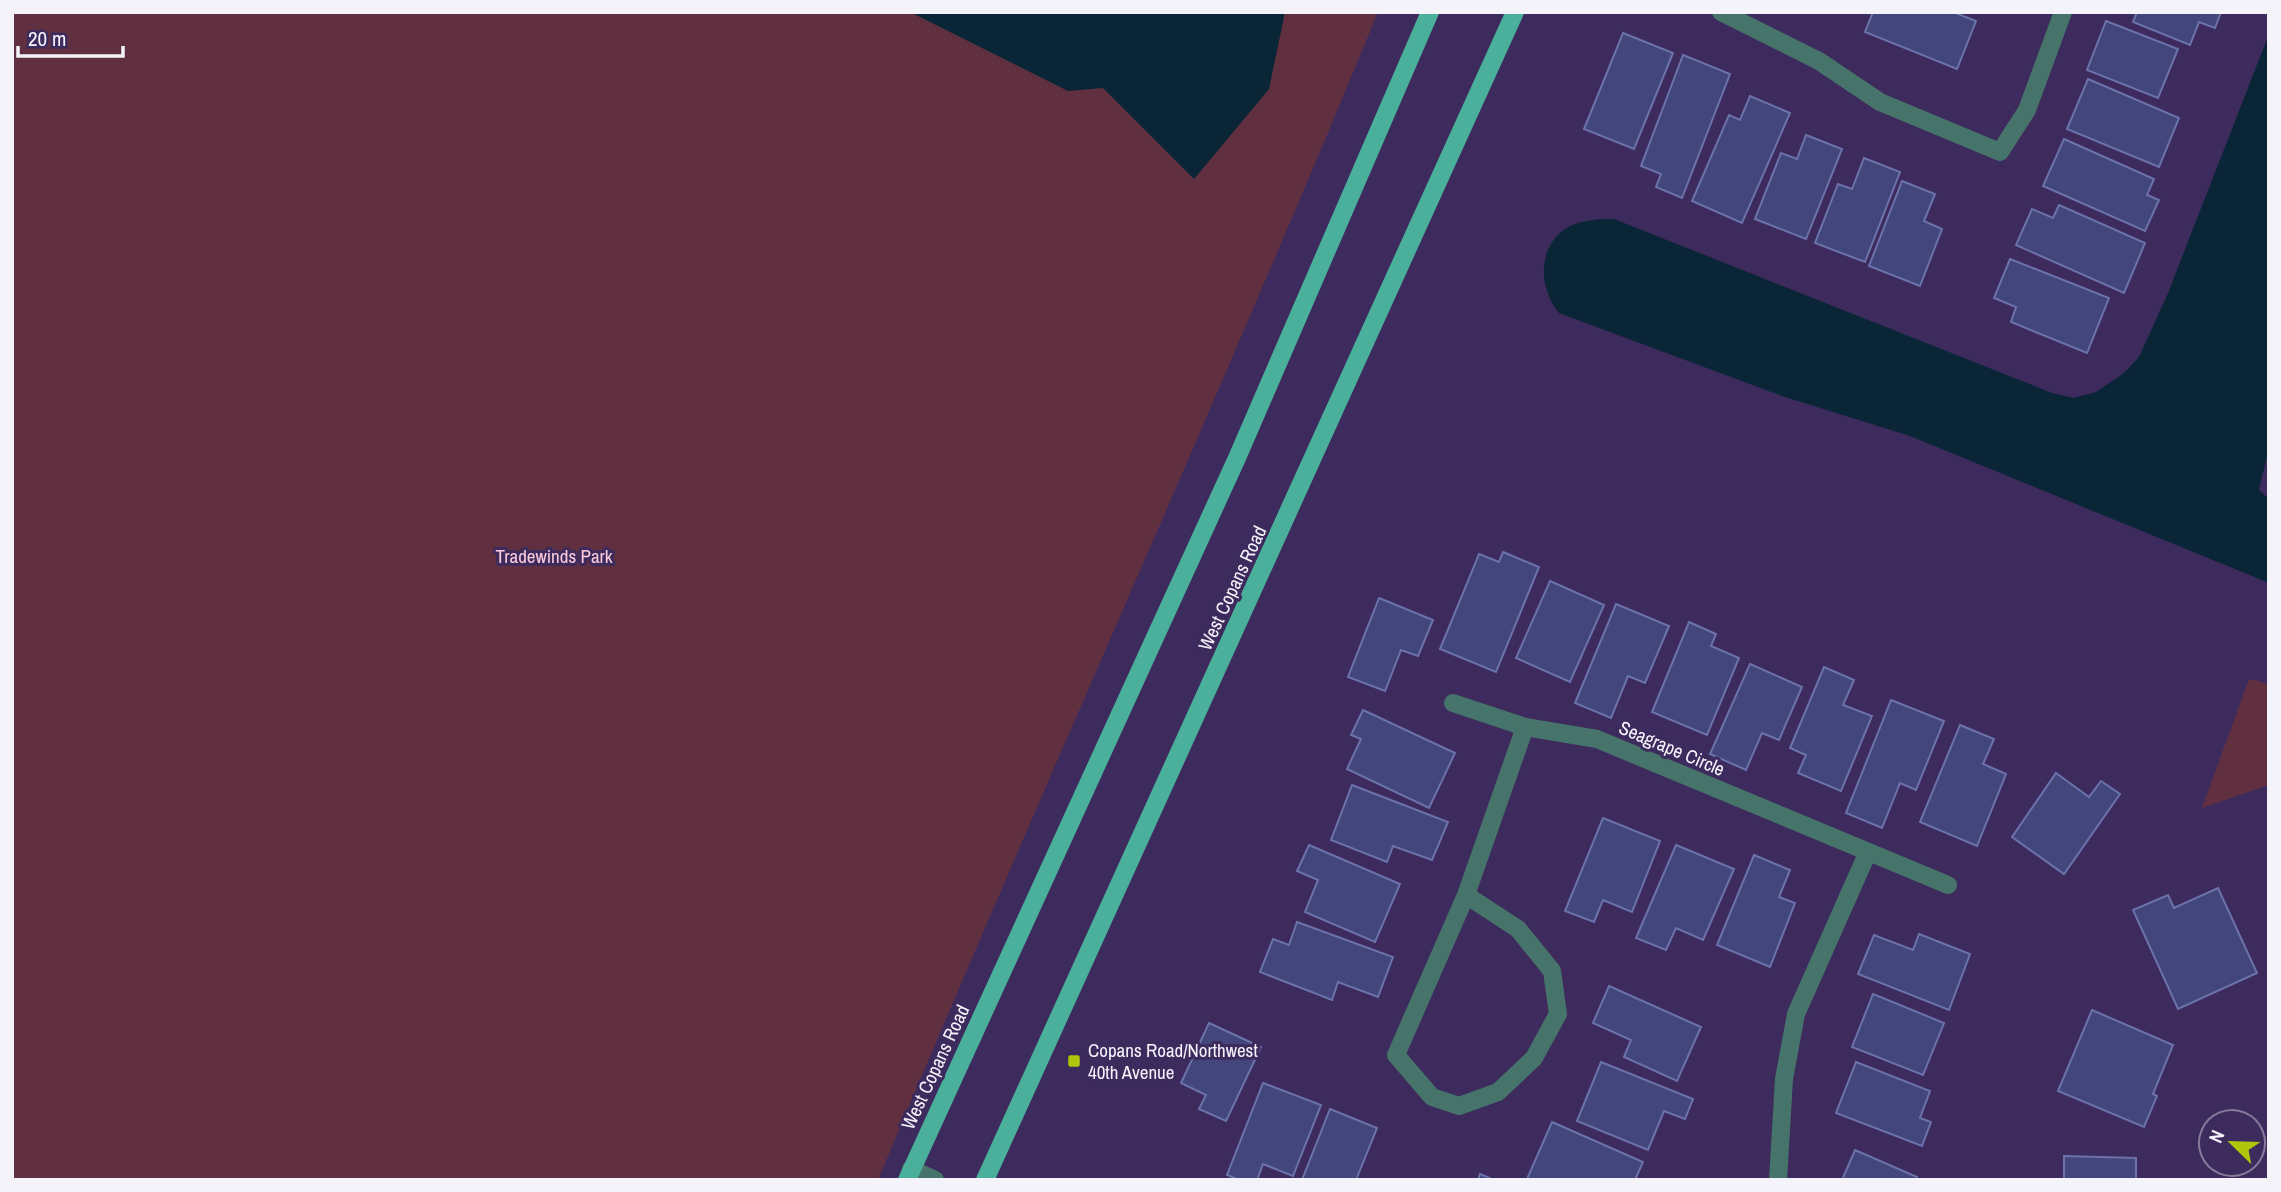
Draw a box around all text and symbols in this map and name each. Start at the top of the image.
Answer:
scale bar [18,14,122,58]
text: 20 m [28,24,66,53]
street label: West Copans Road [1192,521,1272,655]
park label: Tradewinds Park [495,543,613,569]
street label: Seagrape Circle [1615,714,1729,782]
street label: West Copans Road [895,1000,975,1134]
place label: Copans Road/Northwest 40th Avenue [1088,1037,1258,1085]
marker: Copans Road/Northwest 40th Avenue [1066,1053,1082,1069]
north arrow [2197,1108,2267,1178]
text: N [2202,1126,2231,1147]

